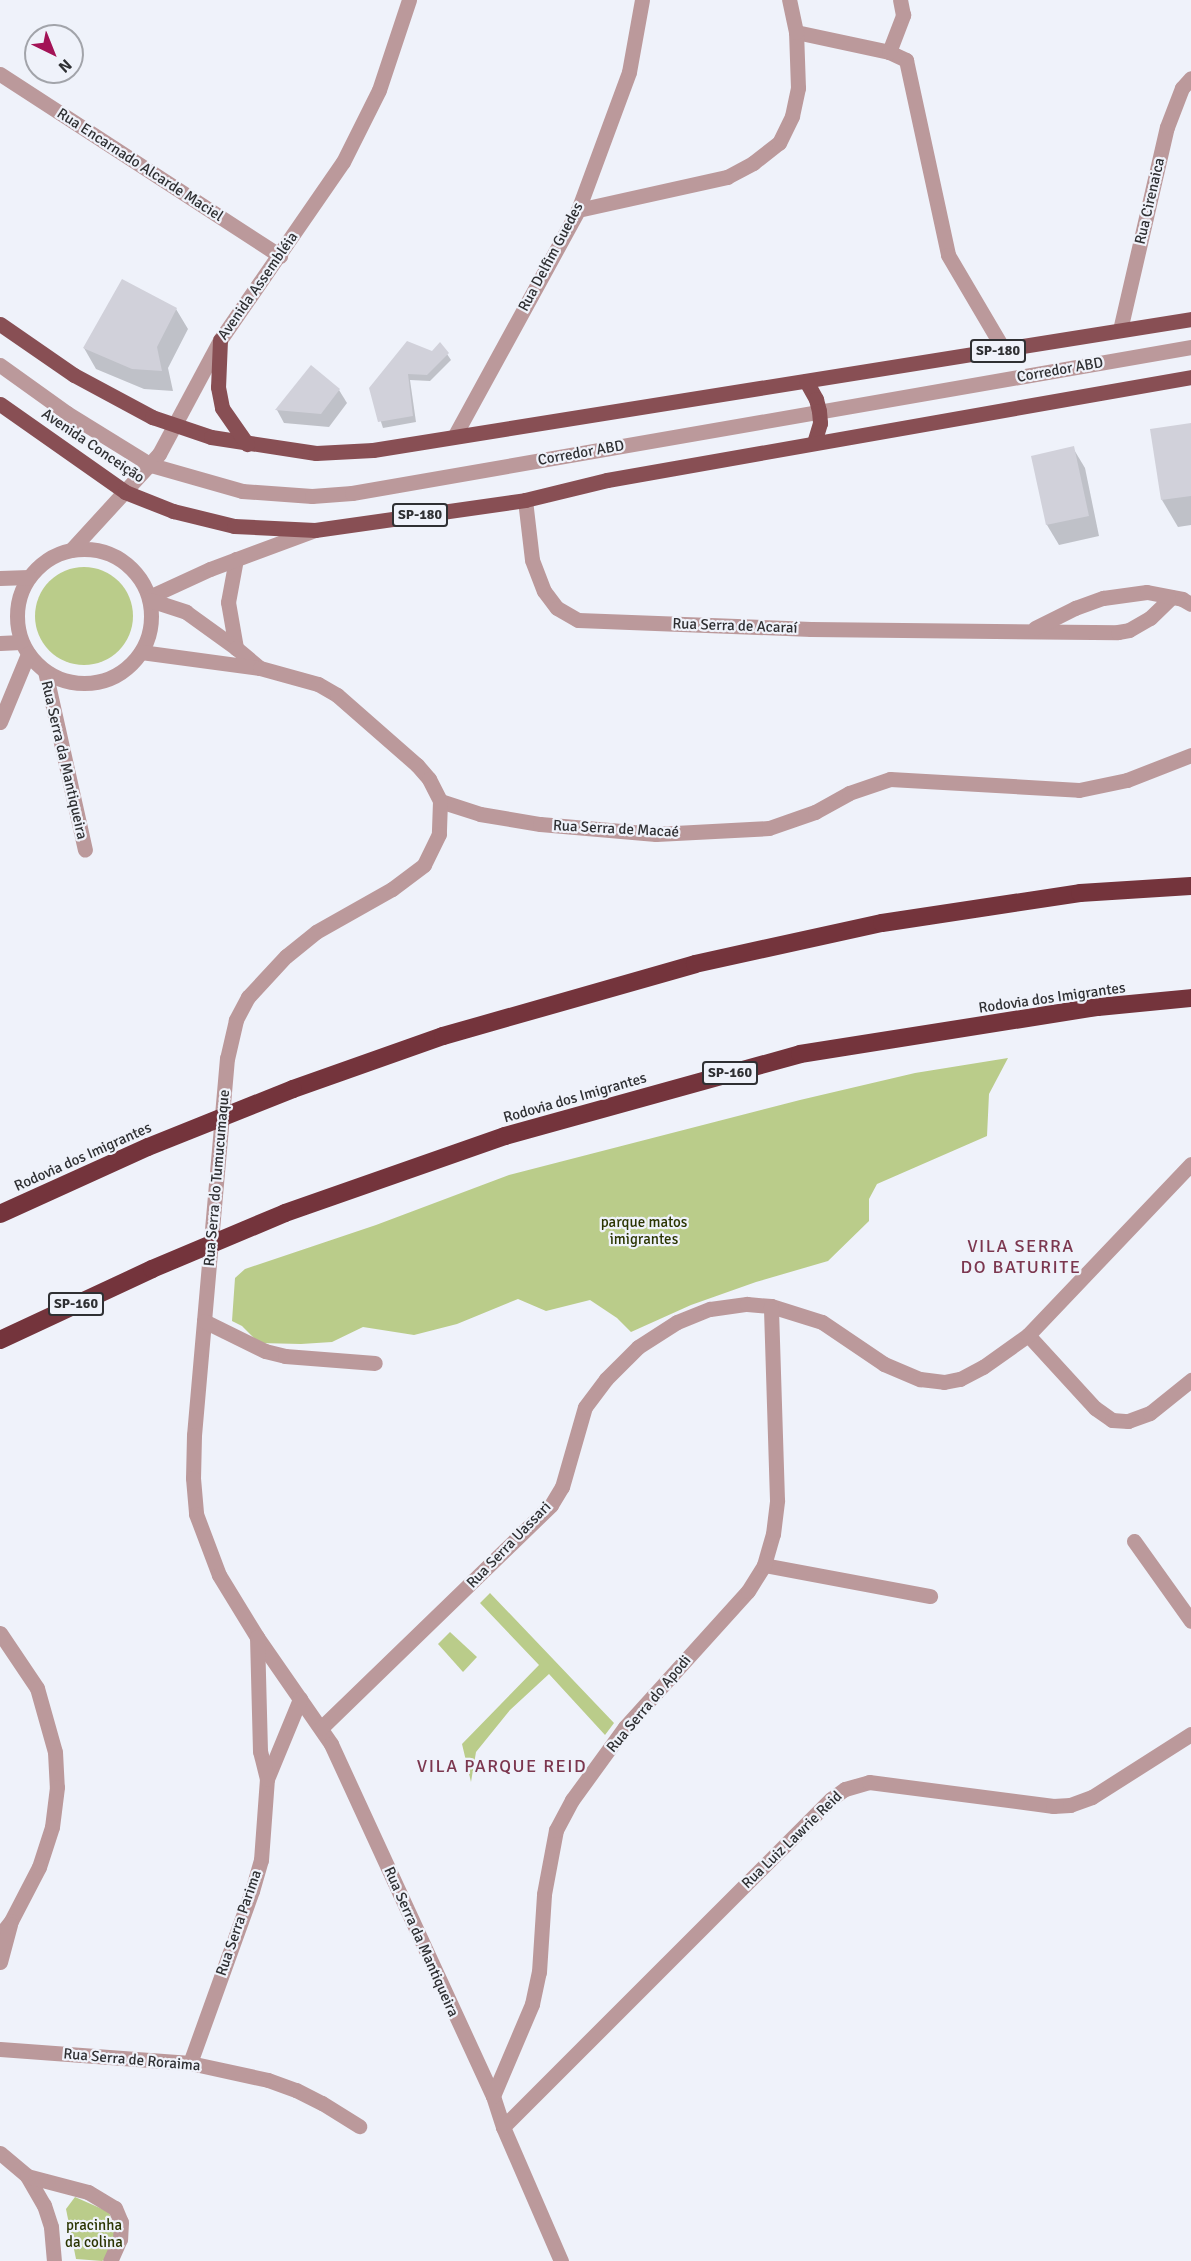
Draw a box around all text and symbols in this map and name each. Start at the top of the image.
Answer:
north arrow [24,24,84,84]
text: N [54,55,76,77]
street label: Rua Encarnado Alcarde Maciel [54,105,226,225]
street label: Rua Cirenaica [1131,156,1169,246]
street label: Rua Delfim Guedes [515,200,587,314]
street label: Avenida Assembléia [214,229,302,343]
road number: SP-180 [970,340,1026,362]
street label: Corredor ABD [1015,354,1105,386]
street label: Avenida Conceição [38,405,148,487]
street label: Corredor ABD [536,437,626,469]
road number: SP-180 [392,504,448,526]
street label: Rua Serra de Acaraí [672,615,798,637]
street label: Rua Serra da Mantiqueira [37,679,91,841]
street label: Rua Serra de Macaé [553,817,679,841]
street label: Rodovia dos Imigrantes [977,979,1127,1017]
road number: SP-160 [702,1062,758,1084]
street label: Rodovia dos Imigrantes [501,1069,649,1127]
street label: Rua Serra do Tumucumaque [200,1089,234,1267]
street label: Rodovia dos Imigrantes [12,1119,154,1195]
park label: parque matos imigrantes [601,1213,687,1248]
district label: VILA SERRA DO BATURITE [961,1236,1081,1278]
road number: SP-160 [48,1293,104,1315]
street label: Rua Serra Uassari [463,1498,555,1592]
street label: Rua Serra do Apodi [603,1652,695,1756]
district label: VILA PARQUE REID [417,1755,587,1777]
street label: Rua Luiz Lawrie Reid [738,1788,846,1892]
street label: Rua Serra da Mantiqueira [380,1864,462,2020]
street label: Rua Serra Parima [212,1868,266,1978]
street label: Rua Serra de Roraima [63,2045,201,2075]
park label: pracinha da colina [65,2216,123,2251]

